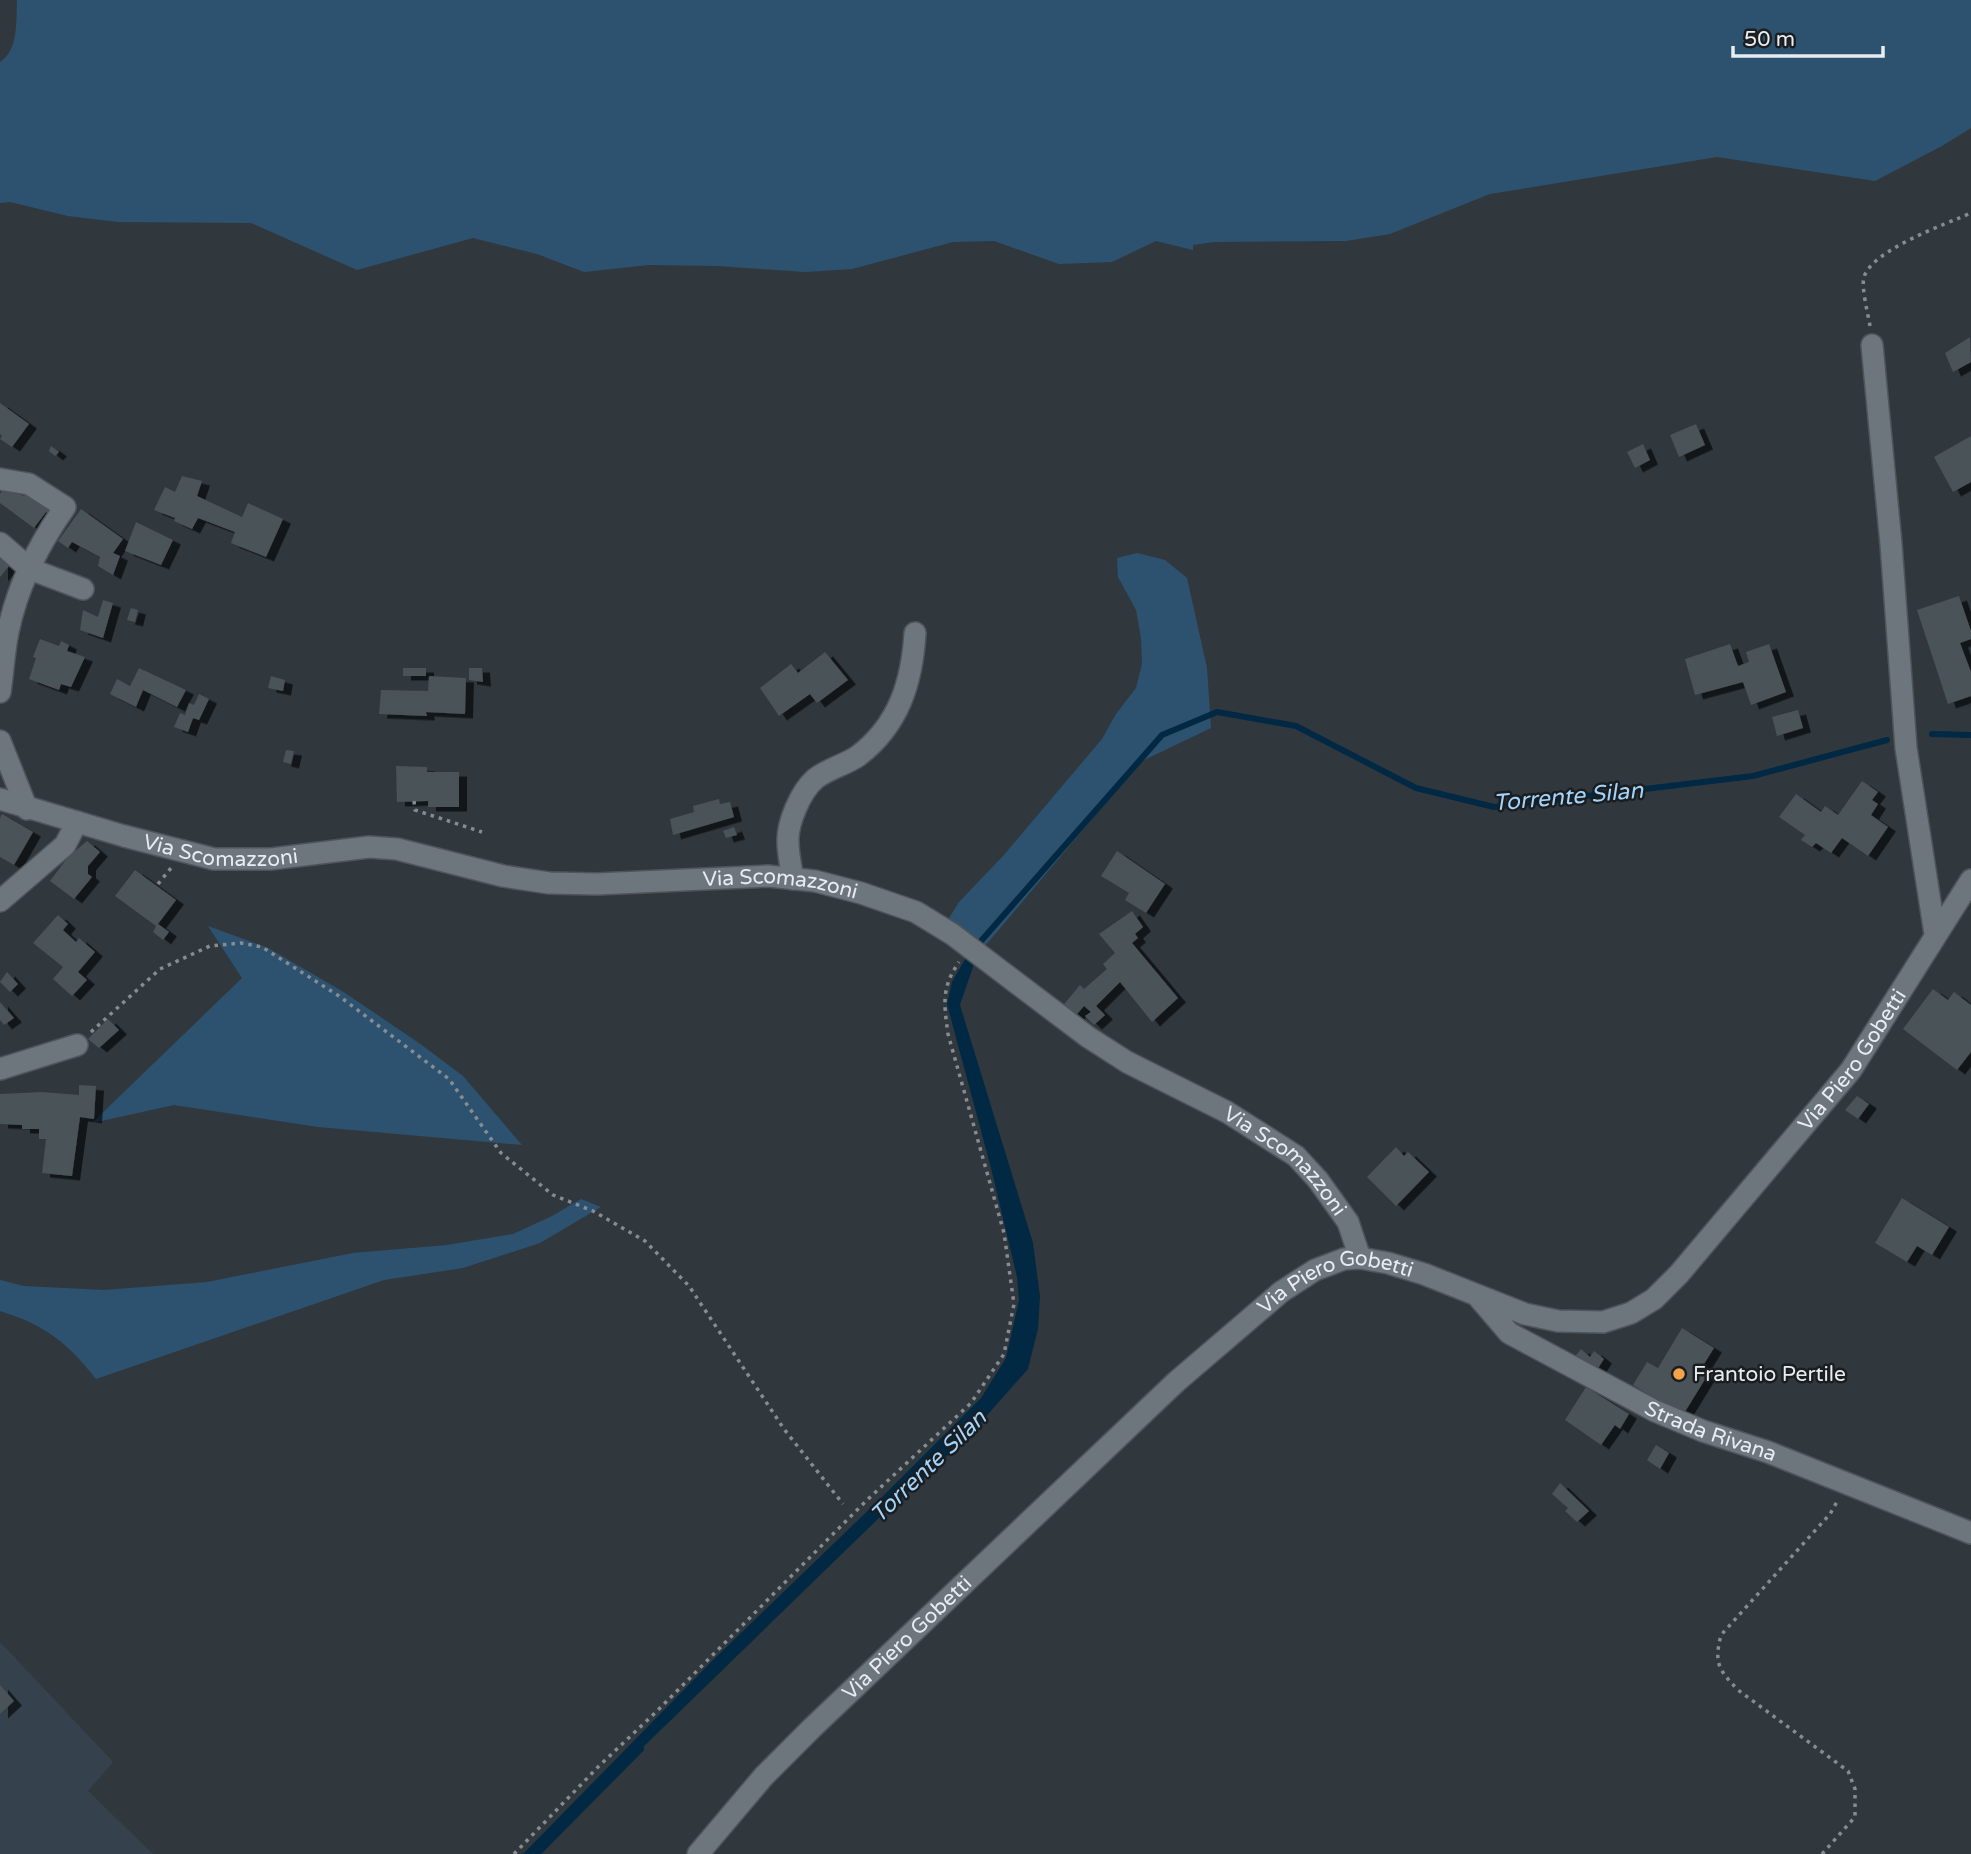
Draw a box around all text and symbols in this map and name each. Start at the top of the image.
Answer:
scale bar [1733,14,1884,58]
text: 50 m [1744,27,1795,52]
water label: Torrente Silan [1492,776,1645,818]
street label: Via Scomazzoni [140,829,299,872]
street label: Via Scomazzoni [702,864,860,905]
street label: Via Piero Gobetti [1793,985,1912,1136]
street label: Via Scomazzoni [1219,1101,1351,1221]
street label: Via Piero Gobetti [1253,1245,1416,1320]
place label: Frantoio Pertile [1693,1362,1846,1387]
marker: Frantoio Pertile [1671,1366,1687,1382]
street label: Strada Rivana [1640,1396,1780,1467]
water label: Torrente Silan [865,1404,993,1529]
street label: Via Piero Gobetti [837,1571,977,1705]

